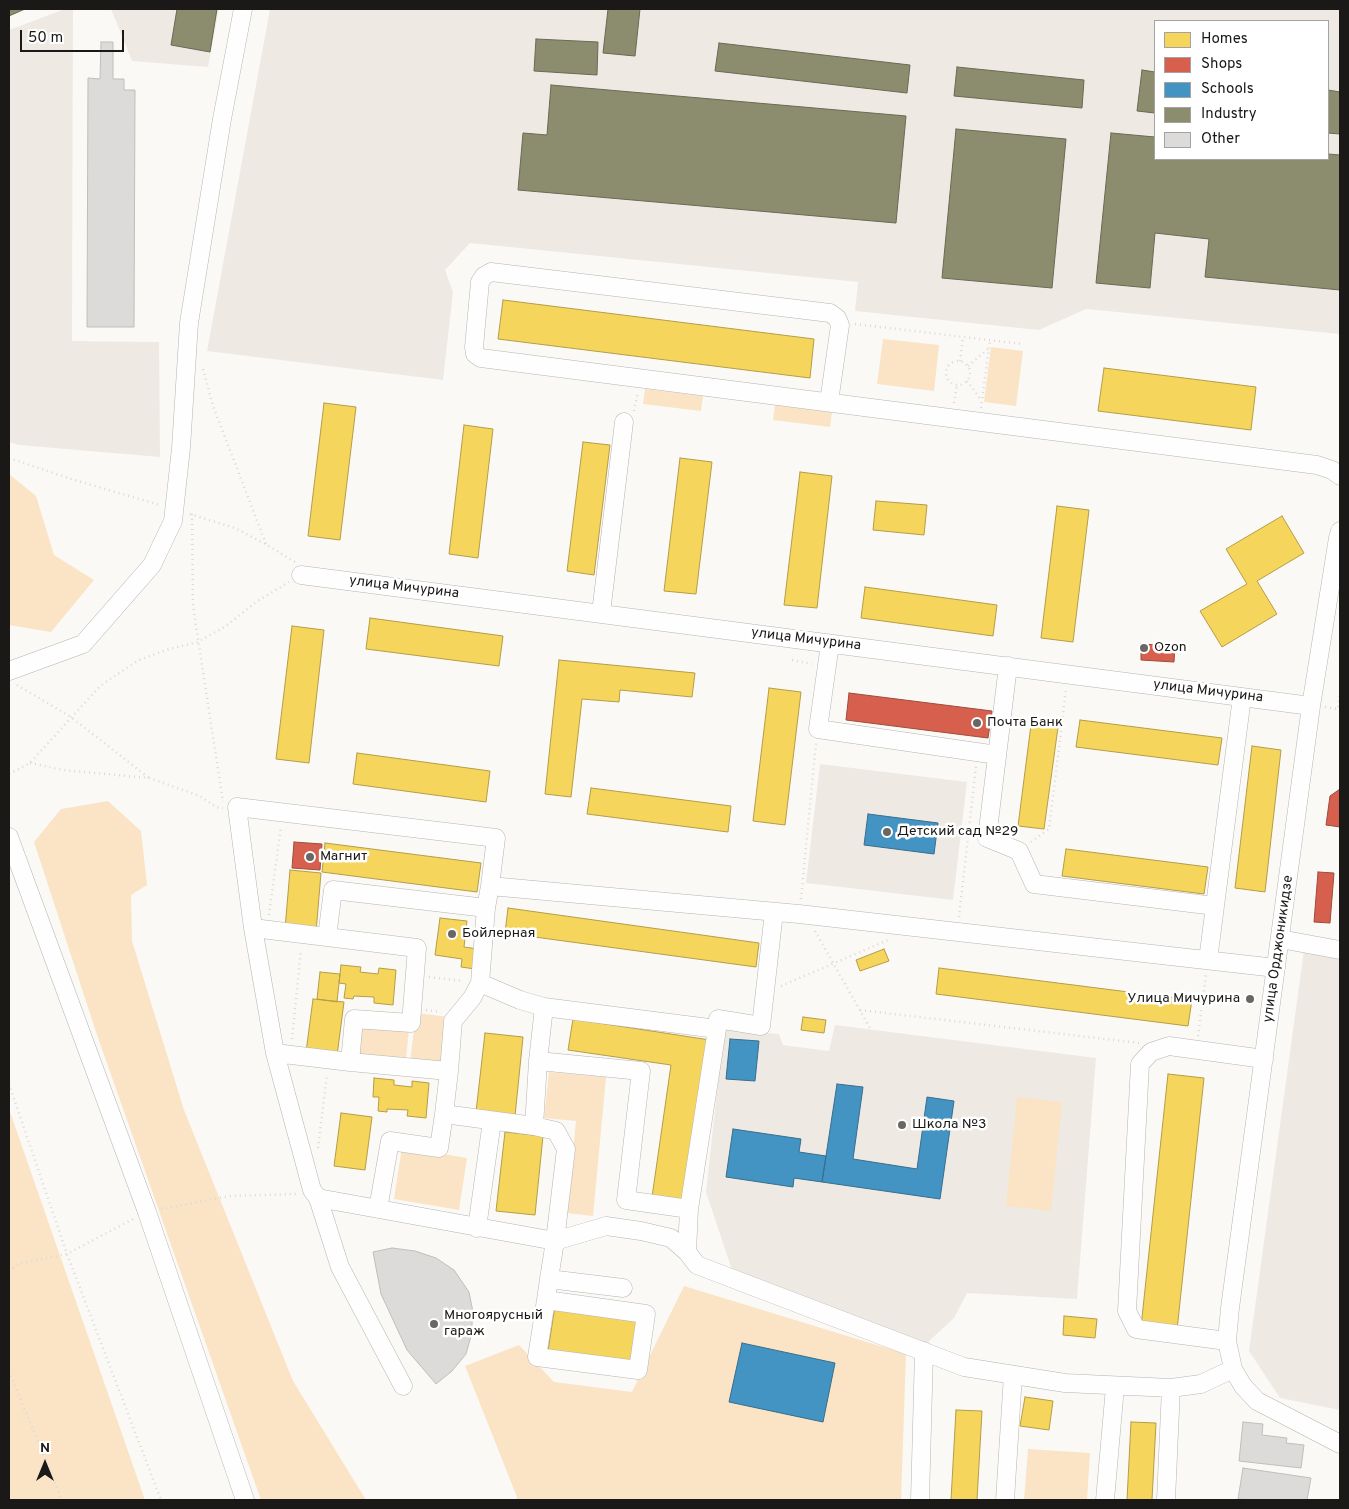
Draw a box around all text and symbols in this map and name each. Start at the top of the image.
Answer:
scale bar [22,20,126,52]
legend [1154,20,1329,160]
text: 50 m [28,29,63,48]
text: Homes [1201,30,1248,49]
text: Shops [1201,55,1242,74]
text: Schools [1201,80,1254,99]
text: Industry [1201,105,1257,124]
text: Other [1201,130,1240,149]
street label: улица Мичурина [348,573,460,603]
street label: улица Мичурина [750,625,862,655]
place label: Ozon [1154,640,1187,656]
marker: Ozon [1138,642,1150,654]
street label: улица Мичурина [1152,677,1264,707]
place label: Почта Банк [987,715,1063,731]
marker: Почта Банк [971,717,983,729]
place label: Детский сад №29 [897,824,1018,840]
marker: Детский сад №29 [881,826,893,838]
place label: Магнит [320,849,367,865]
marker: Магнит [304,851,316,863]
street label: улица Орджоникидзе [1260,874,1298,1024]
place label: Бойлерная [462,926,535,942]
marker: Бойлерная [446,928,458,940]
place label: Улица Мичурина [1127,991,1240,1007]
marker: Улица Мичурина [1244,993,1256,1005]
place label: Школа №3 [912,1117,986,1133]
marker: Школа №3 [896,1119,908,1131]
place label: Многоярусный гараж [444,1308,543,1340]
marker: Многоярусный гараж [428,1318,440,1330]
north arrow [20,1439,70,1489]
text: N [40,1440,50,1457]

